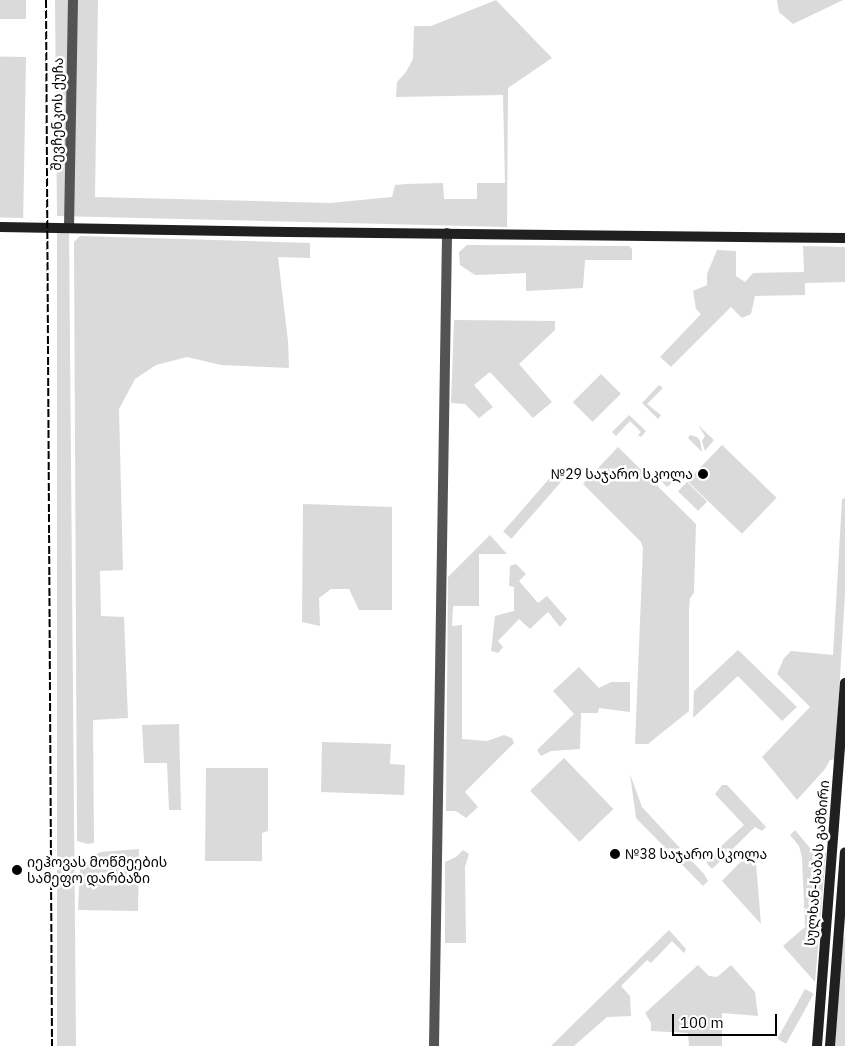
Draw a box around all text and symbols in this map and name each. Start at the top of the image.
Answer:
street label: შევჩენკოს ქუჩა [48,57,66,171]
place label: №29 საჯარო სკოლა [551,466,693,482]
marker: №29 საჯარო სკოლა [697,468,709,480]
street label: სულხან-საბას გამზირი [801,779,833,947]
place label: №38 საჯარო სკოლა [625,846,767,862]
marker: №38 საჯარო სკოლა [609,848,621,860]
place label: იეჰოვას მოწმეების სამეფო დარბაზი [27,854,167,886]
marker: იეჰოვას მოწმეების სამეფო დარბაზი [11,864,23,876]
scale bar [675,1004,780,1036]
text: 100 m [680,1013,724,1032]

